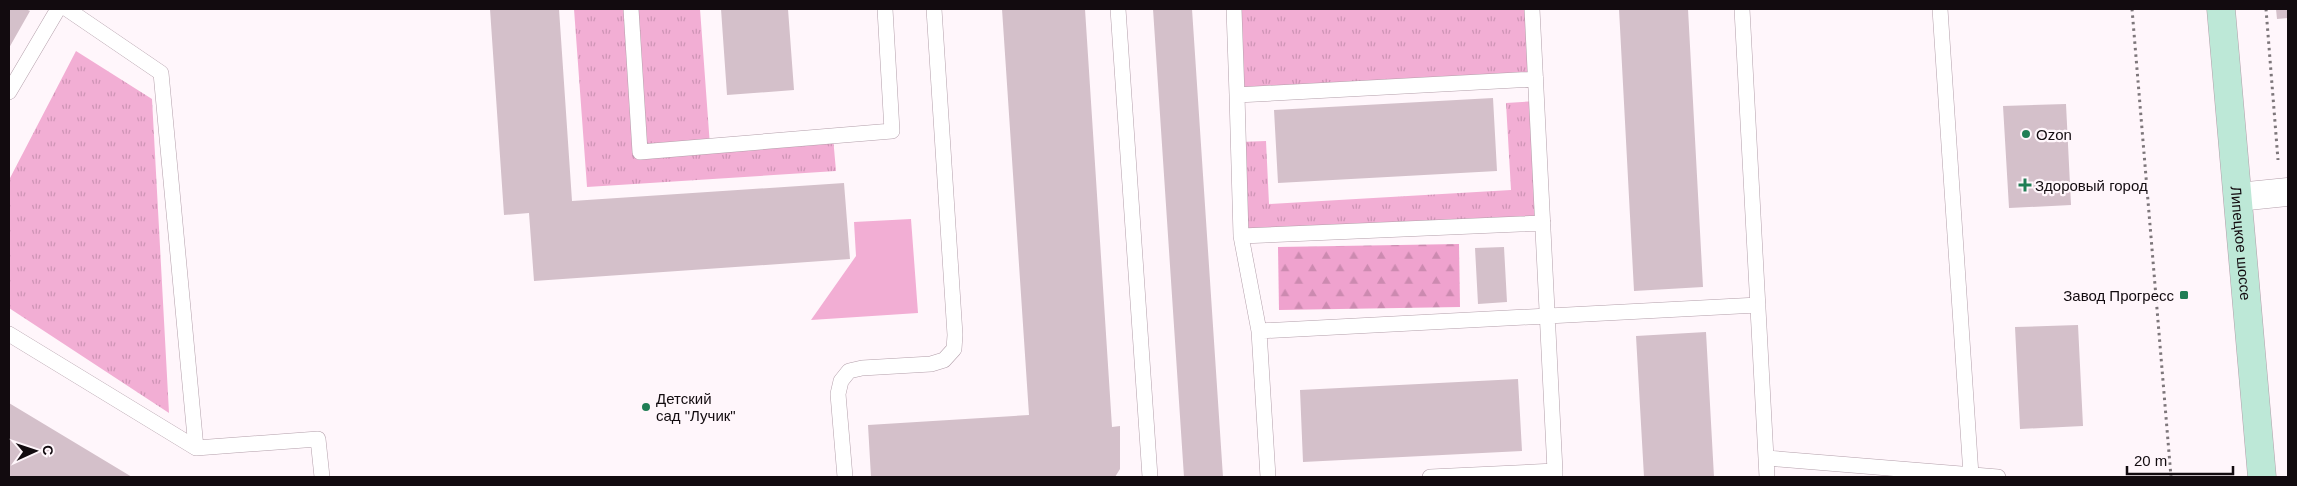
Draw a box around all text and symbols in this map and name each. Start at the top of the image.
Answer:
place label: Ozon [2036,126,2072,143]
marker: Ozon [2020,128,2032,140]
place label: Здоровый город [2035,177,2148,194]
marker: Здоровый город [2019,179,2031,191]
street label: Липецкое шоссе [2228,185,2255,301]
place label: Завод Прогресс [2063,287,2174,304]
marker: Завод Прогресс [2178,289,2190,301]
place label: Детский сад "Лучик" [656,390,736,424]
marker: Детский сад "Лучик" [640,401,652,413]
north arrow [10,426,60,476]
scale bar [2127,444,2233,476]
text: С [40,445,56,456]
text: 20 m [2134,452,2167,469]

